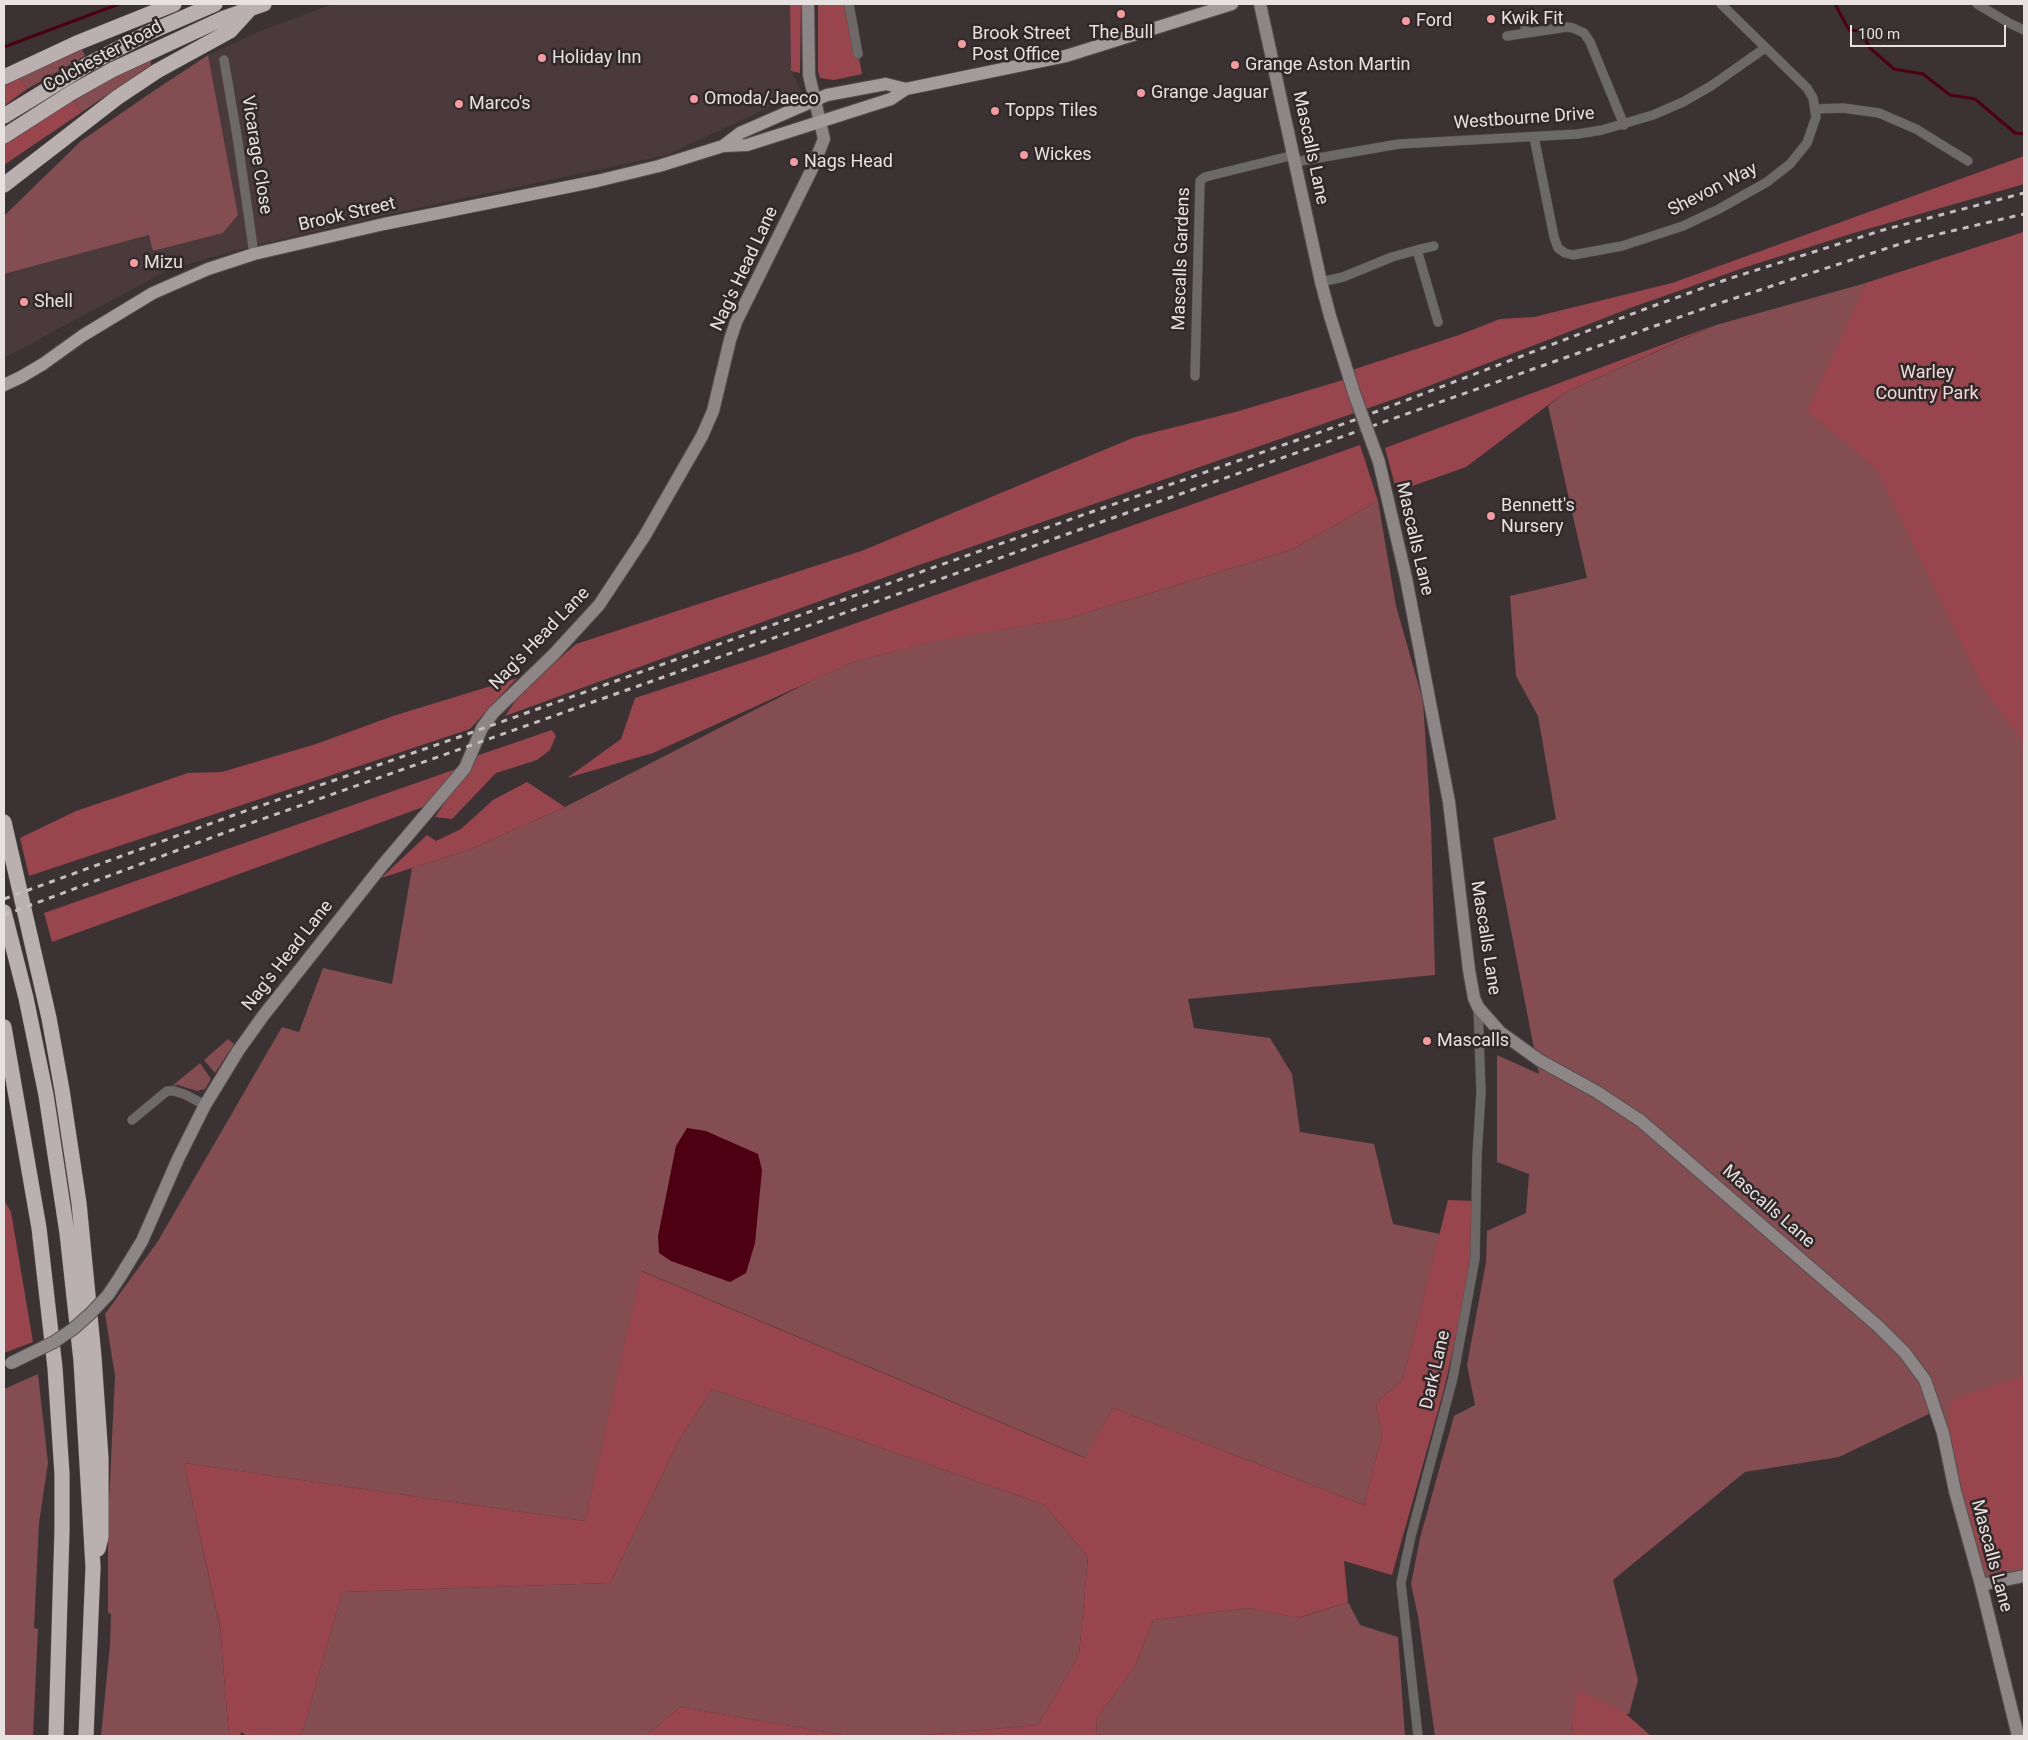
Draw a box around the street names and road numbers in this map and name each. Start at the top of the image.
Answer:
street label: Colchester Road [40,17,166,97]
street label: Mascalls Lane [1287,89,1333,207]
street label: Vicarage Close [236,94,276,216]
street label: Westbourne Drive [1453,103,1595,135]
street label: Shevon Way [1665,158,1761,222]
street label: Mascalls Gardens [1169,187,1195,331]
street label: Brook Street [296,193,398,237]
street label: Nag's Head Lane [707,203,783,335]
street label: Mascalls Lane [1390,480,1438,598]
street label: Nag's Head Lane [485,583,595,695]
street label: Mascalls Lane [1465,879,1505,997]
street label: Nag's Head Lane [238,896,338,1016]
street label: Mascalls Lane [1717,1161,1819,1253]
street label: Dark Lane [1416,1328,1456,1412]
street label: Mascalls Lane [1966,1497,2016,1615]

